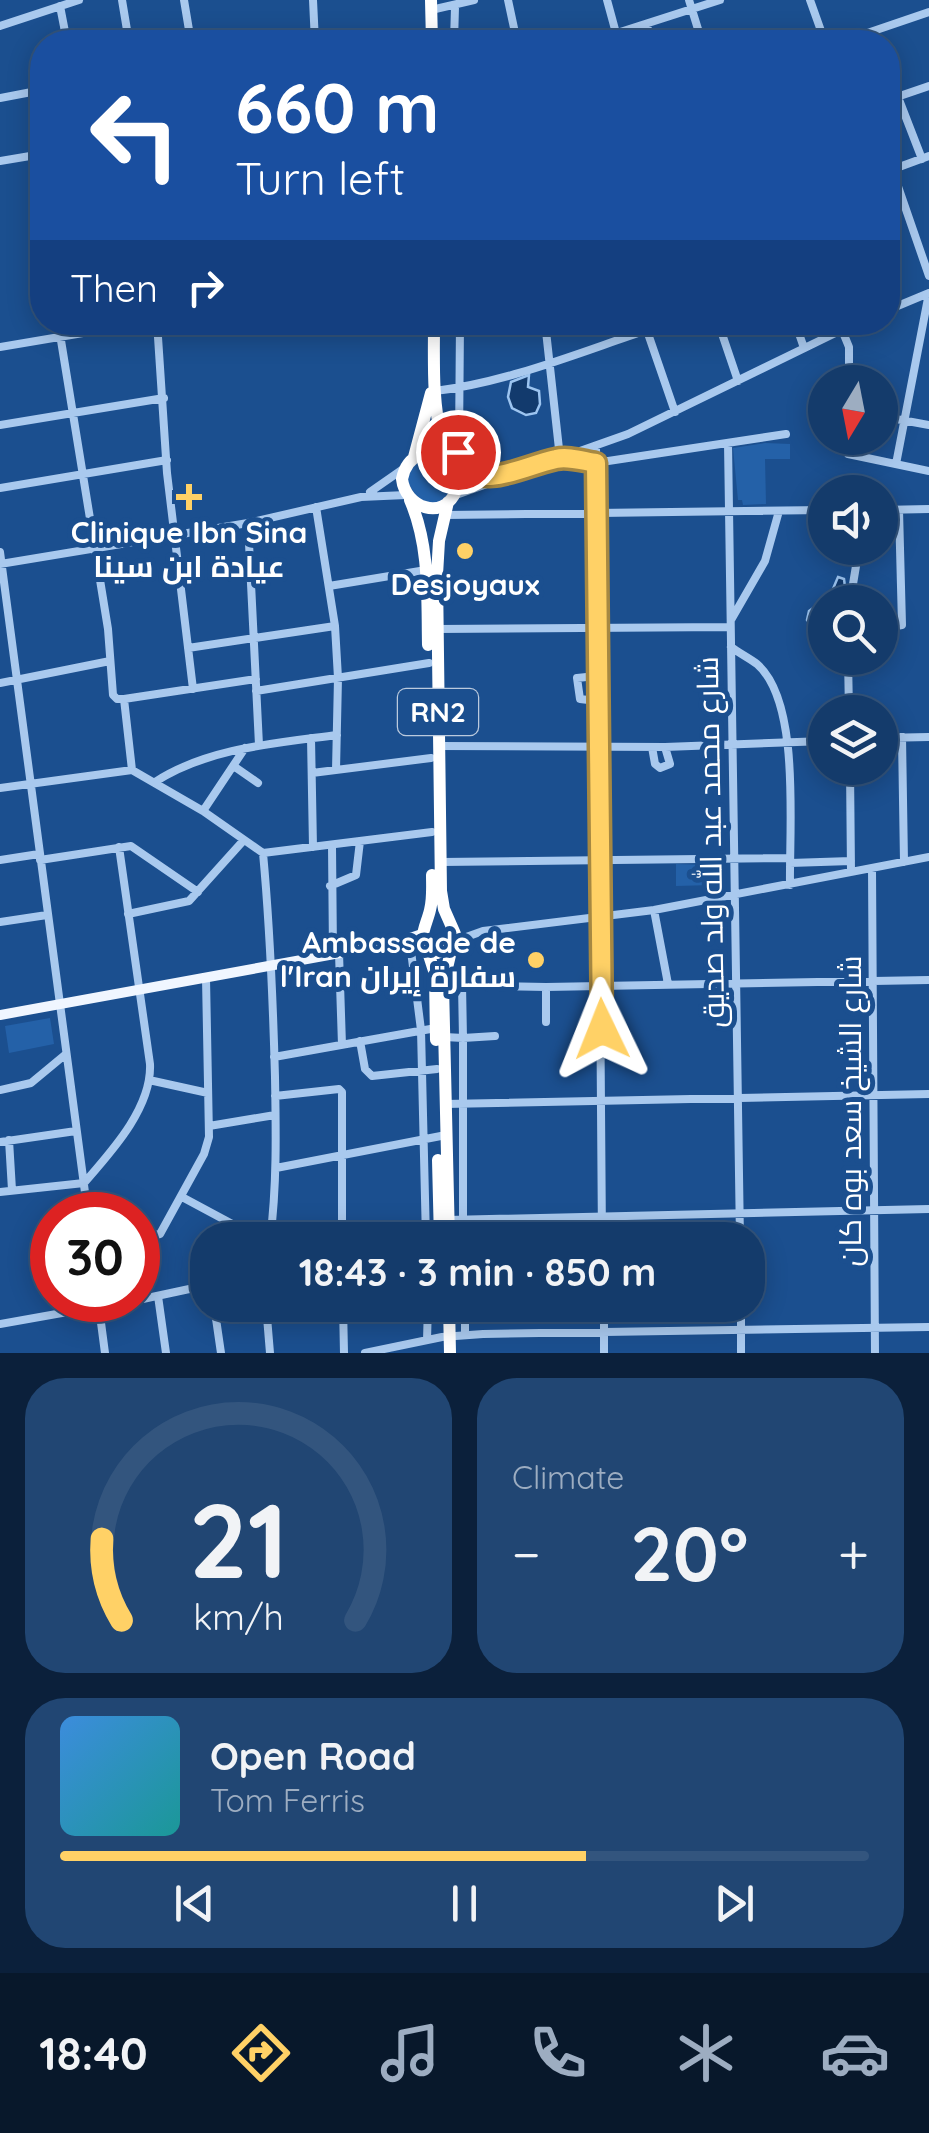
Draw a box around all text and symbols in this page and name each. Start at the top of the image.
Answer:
text: 660 m [235,63,440,151]
icon: left [70,70,200,200]
text: Turn left [235,150,405,206]
icon: right [178,260,233,315]
text: Then [70,264,158,312]
north arrow [808,365,898,455]
map controls [808,365,898,785]
pin [416,410,501,495]
icon: arrive [431,425,486,480]
button: sound [808,475,898,565]
marker: Clinique Ibn Sina عيادة ابن سينا [176,484,202,510]
place label: Clinique Ibn Sina عيادة ابن سينا [71,513,307,585]
marker: Desjoyaux [454,540,476,562]
place label: Desjoyaux [390,565,540,603]
button: search [808,585,898,675]
street label: شارع محمد عبد الله ولد صديق [688,656,734,1028]
road number: RN2 [398,689,478,735]
button: layers [808,695,898,785]
place label: Ambassade de l'Iran سفارة إيران [280,923,516,997]
marker: Ambassade de l'Iran سفارة إيران [525,949,547,971]
street label: شارع الشيخ سعد بوه كان [831,955,871,1267]
position arrow [550,977,654,1081]
speed limit sign: 30 [30,1192,160,1322]
text: 18:43 · 3 min · 850 m [299,1248,656,1296]
text: Climate [512,1457,624,1497]
text: 21 [189,1474,288,1604]
text: 20° [630,1506,748,1600]
text: − [512,1519,541,1588]
text: + [838,1519,869,1588]
text: km/h [193,1594,284,1639]
text: Open Road [210,1732,416,1780]
text: Tom Ferris [210,1780,365,1820]
icon: previous [167,1876,222,1931]
icon: pause [437,1876,492,1931]
icon: next [707,1876,762,1931]
icon: directions [226,2018,296,2088]
icon: music [375,2018,445,2088]
icon: phone [523,2018,593,2088]
icon: climate [671,2018,741,2088]
icon: car [820,2018,890,2088]
text: 18:40 [39,2025,148,2081]

